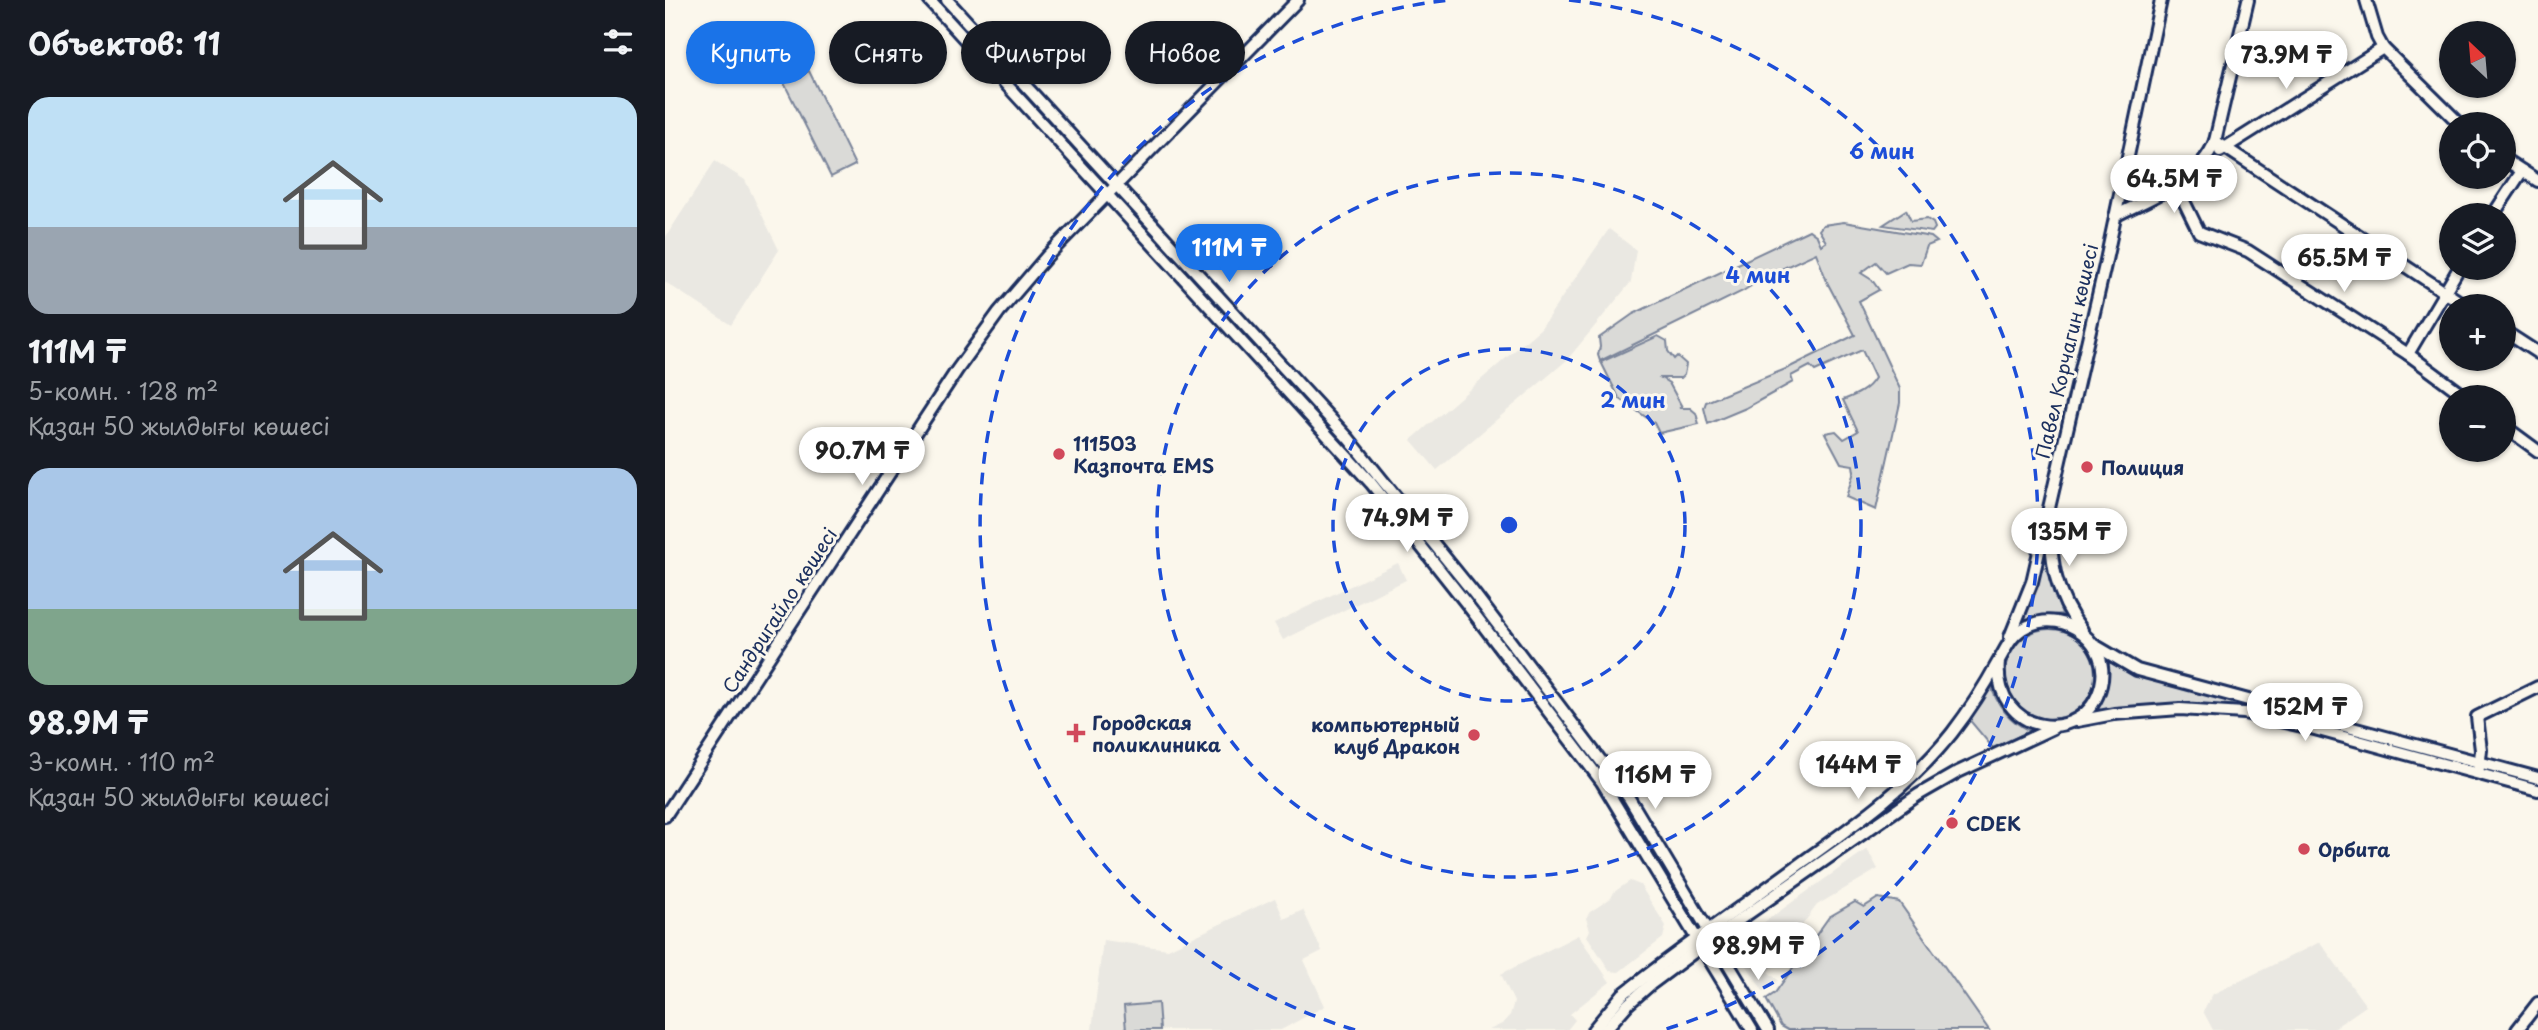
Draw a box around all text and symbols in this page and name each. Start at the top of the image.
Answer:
text: Объектов: 11 [28,20,221,65]
chip: Купить [686,21,815,84]
chip: Снять [829,21,947,84]
chip: Фильтры [961,21,1111,84]
chip: Новое [1125,21,1245,84]
north arrow [2439,21,2517,98]
map controls [2439,21,2516,462]
icon: filters [599,23,637,61]
pin: 73.9M ₸ [2221,32,2351,91]
text: 73.9M ₸ [2240,36,2332,71]
button: locate [2439,112,2516,189]
text: 6 мин [1849,134,1915,166]
icon: home [270,142,396,268]
pin: 64.5M ₸ [2109,156,2239,215]
text: 64.5M ₸ [2126,160,2222,195]
button: layers [2439,203,2516,280]
pin: 111M ₸ [1172,224,1286,284]
text: 111M ₸ [1192,229,1266,264]
pin: 65.5M ₸ [2279,234,2409,294]
text: 65.5M ₸ [2297,239,2391,274]
street label: Павел Корчагин көшесі [2028,241,2104,461]
text: 4 мин [1725,258,1791,290]
button: + [2439,294,2516,371]
text: 111M ₸ [28,328,126,373]
text: 5-комн. · 128 m² [28,373,218,408]
text: 2 мин [1600,383,1666,415]
button: − [2439,385,2516,462]
text: Қазан 50 жылдығы көшесі [28,408,330,443]
pin: 90.7M ₸ [797,428,927,487]
place label: 111503 Казпочта EMS [1073,429,1214,479]
text: 90.7M ₸ [815,432,909,467]
marker: 111503 Казпочта EMS [1051,446,1067,462]
place label: Полиция [2101,453,2184,481]
marker: Полиция [2079,459,2095,475]
pin: 74.9M ₸ [1342,494,1472,554]
text: 74.9M ₸ [1361,499,1453,534]
pin: 135M ₸ [2012,508,2126,568]
icon: home [270,513,396,639]
centre of rings [1497,513,1521,537]
text: 135M ₸ [2027,513,2111,548]
street label: Сандригайло көшесі [715,522,843,698]
pin: 152M ₸ [2248,684,2362,743]
text: 152M ₸ [2263,688,2347,723]
text: 98.9M ₸ [28,699,148,744]
place label: Городская поликлиника [1092,708,1221,758]
place label: компьютерный клуб Дракон [1311,710,1460,760]
marker: Городская поликлиника [1066,723,1086,743]
marker: компьютерный клуб Дракон [1466,727,1482,743]
pin: 144M ₸ [1801,742,1915,801]
text: 3-комн. · 110 m² [28,744,215,779]
text: 144M ₸ [1815,746,1901,781]
pin: 116M ₸ [1598,752,1712,811]
text: 116M ₸ [1615,756,1695,791]
text: Қазан 50 жылдығы көшесі [28,779,330,814]
place label: CDEK [1966,809,2021,837]
marker: CDEK [1944,815,1960,831]
place label: Орбита [2318,835,2390,863]
marker: Орбита [2296,841,2312,857]
pin: 98.9M ₸ [1693,922,1823,982]
text: 98.9M ₸ [1712,927,1804,962]

